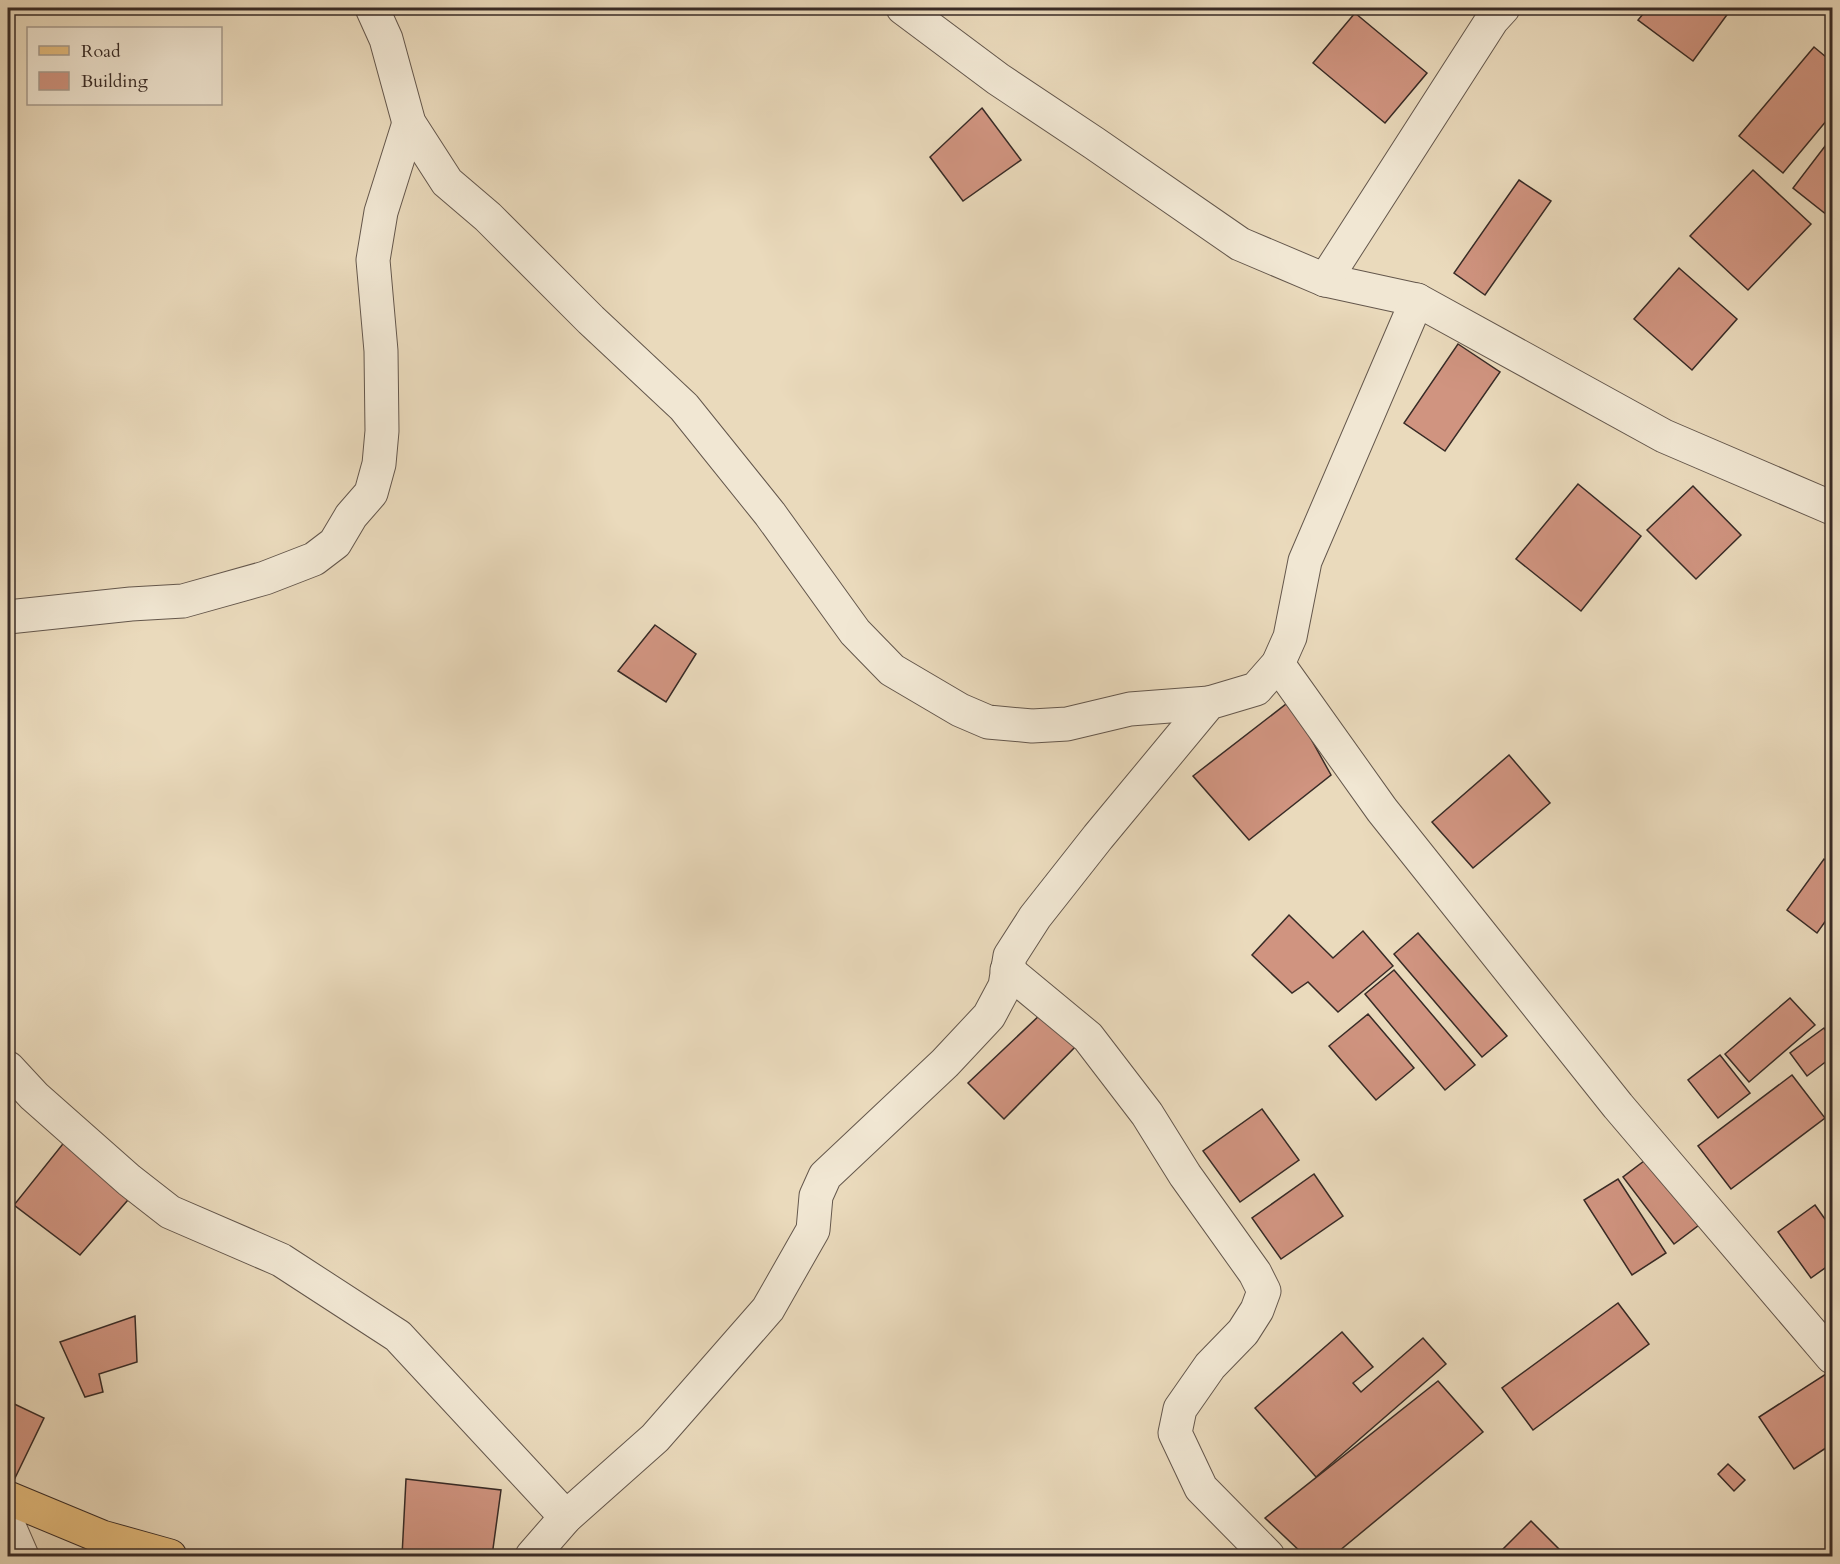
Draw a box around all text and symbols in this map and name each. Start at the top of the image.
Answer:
legend [27,27,222,105]
text: Road [81,39,121,64]
text: Building [81,69,149,94]

